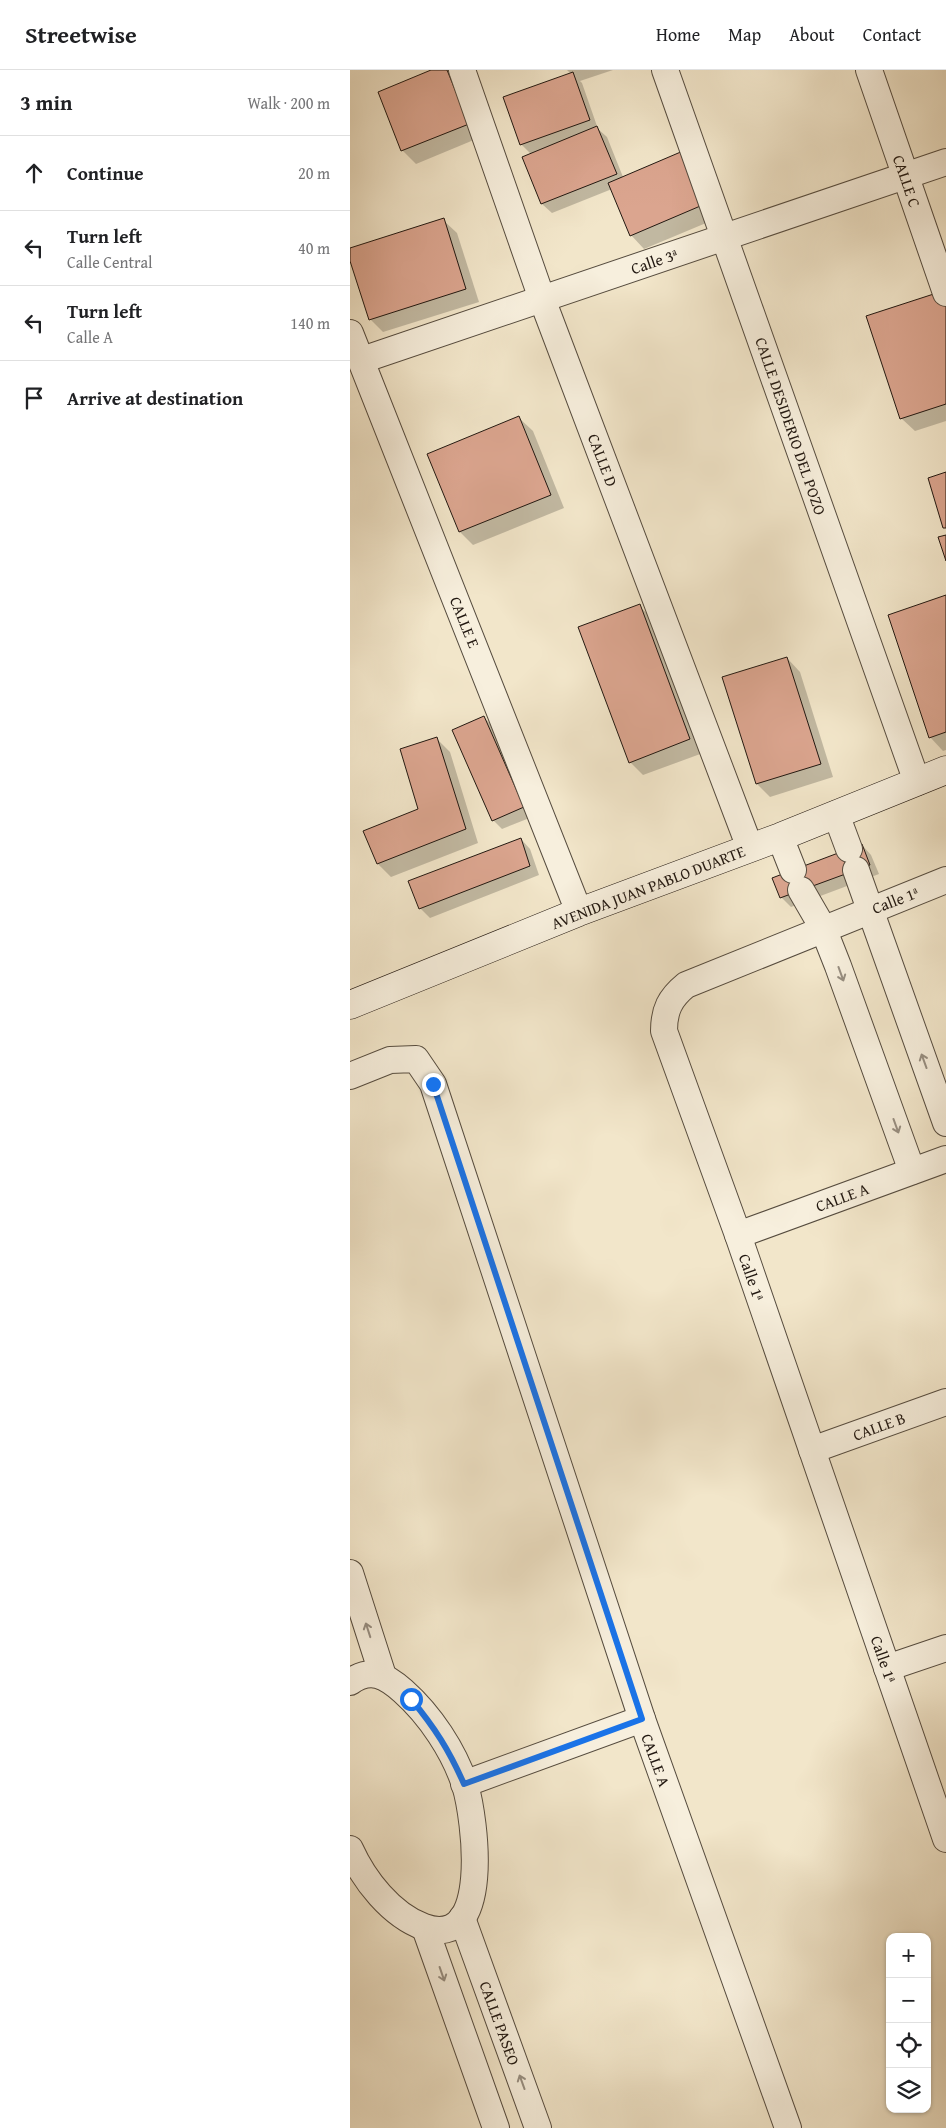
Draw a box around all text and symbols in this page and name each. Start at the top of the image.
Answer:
text: Streetwise [25,17,137,52]
text: Home [656,21,700,48]
text: Map [728,21,761,48]
text: About [789,21,835,48]
text: Contact [863,21,921,48]
text: 3 min [20,87,72,118]
text: Walk · 200 m [247,91,330,115]
street label: CALLE C [887,152,927,211]
icon: ahead [20,159,48,187]
text: Continue [67,159,144,187]
text: 20 m [298,161,330,185]
text: Turn left [67,222,142,250]
icon: left [20,234,48,262]
text: 40 m [298,236,330,260]
street label: Calle 3ª [627,242,681,280]
text: Calle Central [67,250,153,274]
text: Turn left [67,297,142,325]
icon: left [20,309,48,337]
text: 140 m [290,311,330,335]
text: Calle A [67,325,113,349]
street label: CALLE DESIDERIO DEL POZO [749,334,833,518]
icon: arrive [20,384,48,412]
text: Arrive at destination [67,384,243,412]
street label: CALLE D [582,430,624,490]
street label: CALLE E [444,593,486,651]
street label: AVENIDA JUAN PABLO DUARTE [548,839,748,935]
street label: Calle 1ª [868,880,923,920]
one-way arrow [837,965,846,981]
one-way arrow [919,1053,928,1069]
route end [422,1073,445,1096]
one-way arrow [892,1118,901,1134]
street label: CALLE A [812,1176,872,1218]
street label: Calle 1ª [733,1250,771,1304]
street label: CALLE B [849,1405,909,1447]
one-way arrow [363,1622,372,1638]
street label: Calle 1ª [865,1632,903,1686]
route start [400,1688,423,1711]
street label: CALLE A [635,1730,677,1790]
map controls [886,1933,931,2113]
button: + [886,1933,931,1978]
one-way arrow [438,1965,447,1981]
street label: CALLE PASEO [474,1977,526,2069]
button: − [886,1978,931,2023]
button: locate [886,2023,931,2068]
button: layers [886,2068,931,2113]
one-way arrow [517,2075,526,2090]

